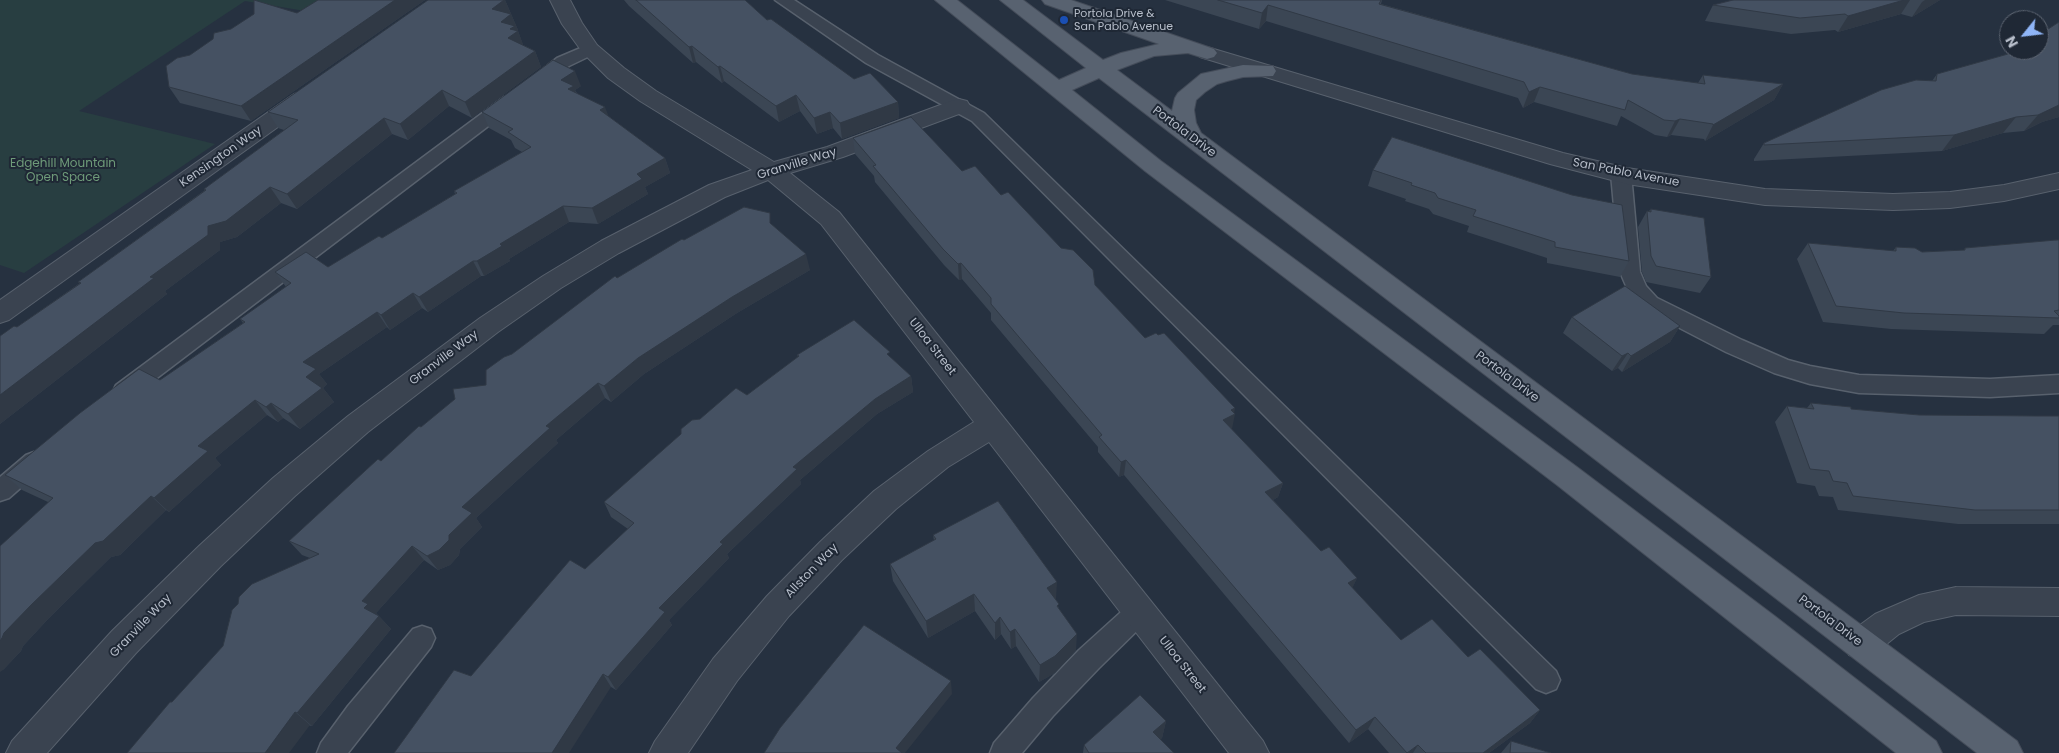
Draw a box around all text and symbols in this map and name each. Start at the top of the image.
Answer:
place label: Portola Drive & San Pablo Avenue [1074,7,1173,33]
north arrow [1999,10,2049,60]
marker: Portola Drive & San Pablo Avenue [1058,14,1070,26]
text: N [2000,32,2023,51]
street label: Portola Drive [1150,104,1218,160]
street label: Kensington Way [177,123,265,191]
street label: Granville Way [755,145,839,183]
street label: San Pablo Avenue [1572,156,1680,190]
park label: Edgehill Mountain Open Space [10,157,116,185]
street label: Ulloa Street [905,316,959,378]
street label: Granville Way [407,327,481,389]
street label: Portola Drive [1473,349,1541,405]
street label: Allston Way [783,541,841,601]
street label: Granville Way [107,591,175,661]
street label: Portola Drive [1796,593,1864,649]
street label: Ulloa Street [1155,634,1209,696]

